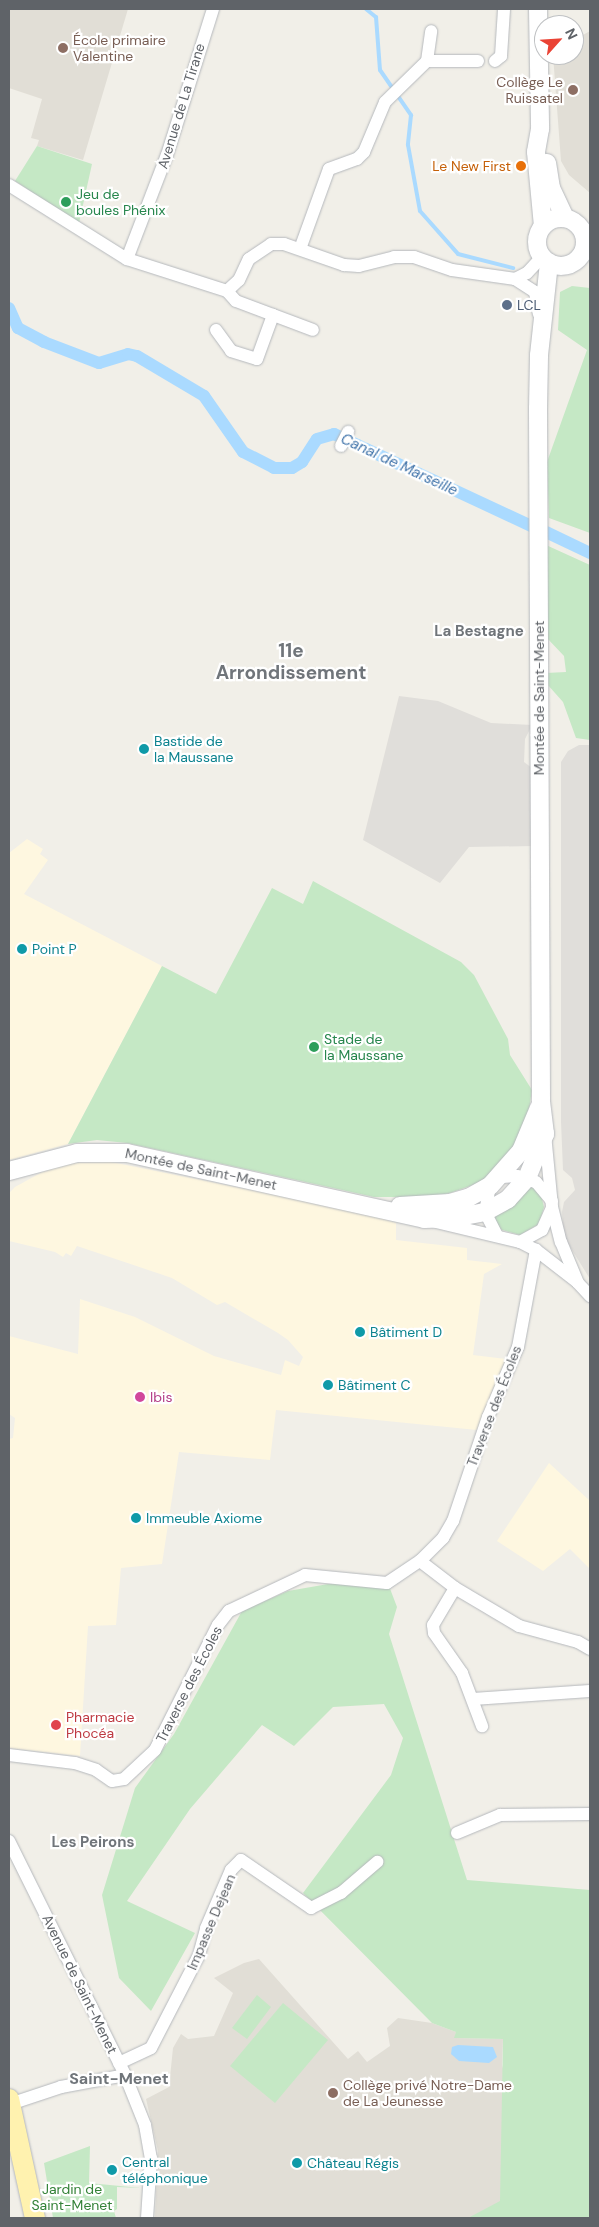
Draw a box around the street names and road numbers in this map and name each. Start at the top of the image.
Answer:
street label: Avenue de La Tirane [154,41,208,171]
street label: Montée de Saint-Menet [531,621,547,775]
street label: Montée de Saint-Menet [124,1145,278,1193]
street label: Traverse des Écoles [463,1343,525,1469]
street label: Traverse des Écoles [152,1623,226,1745]
street label: Impasse Dejean [183,1872,239,1972]
street label: Avenue de Saint-Menet [39,1912,121,2056]

